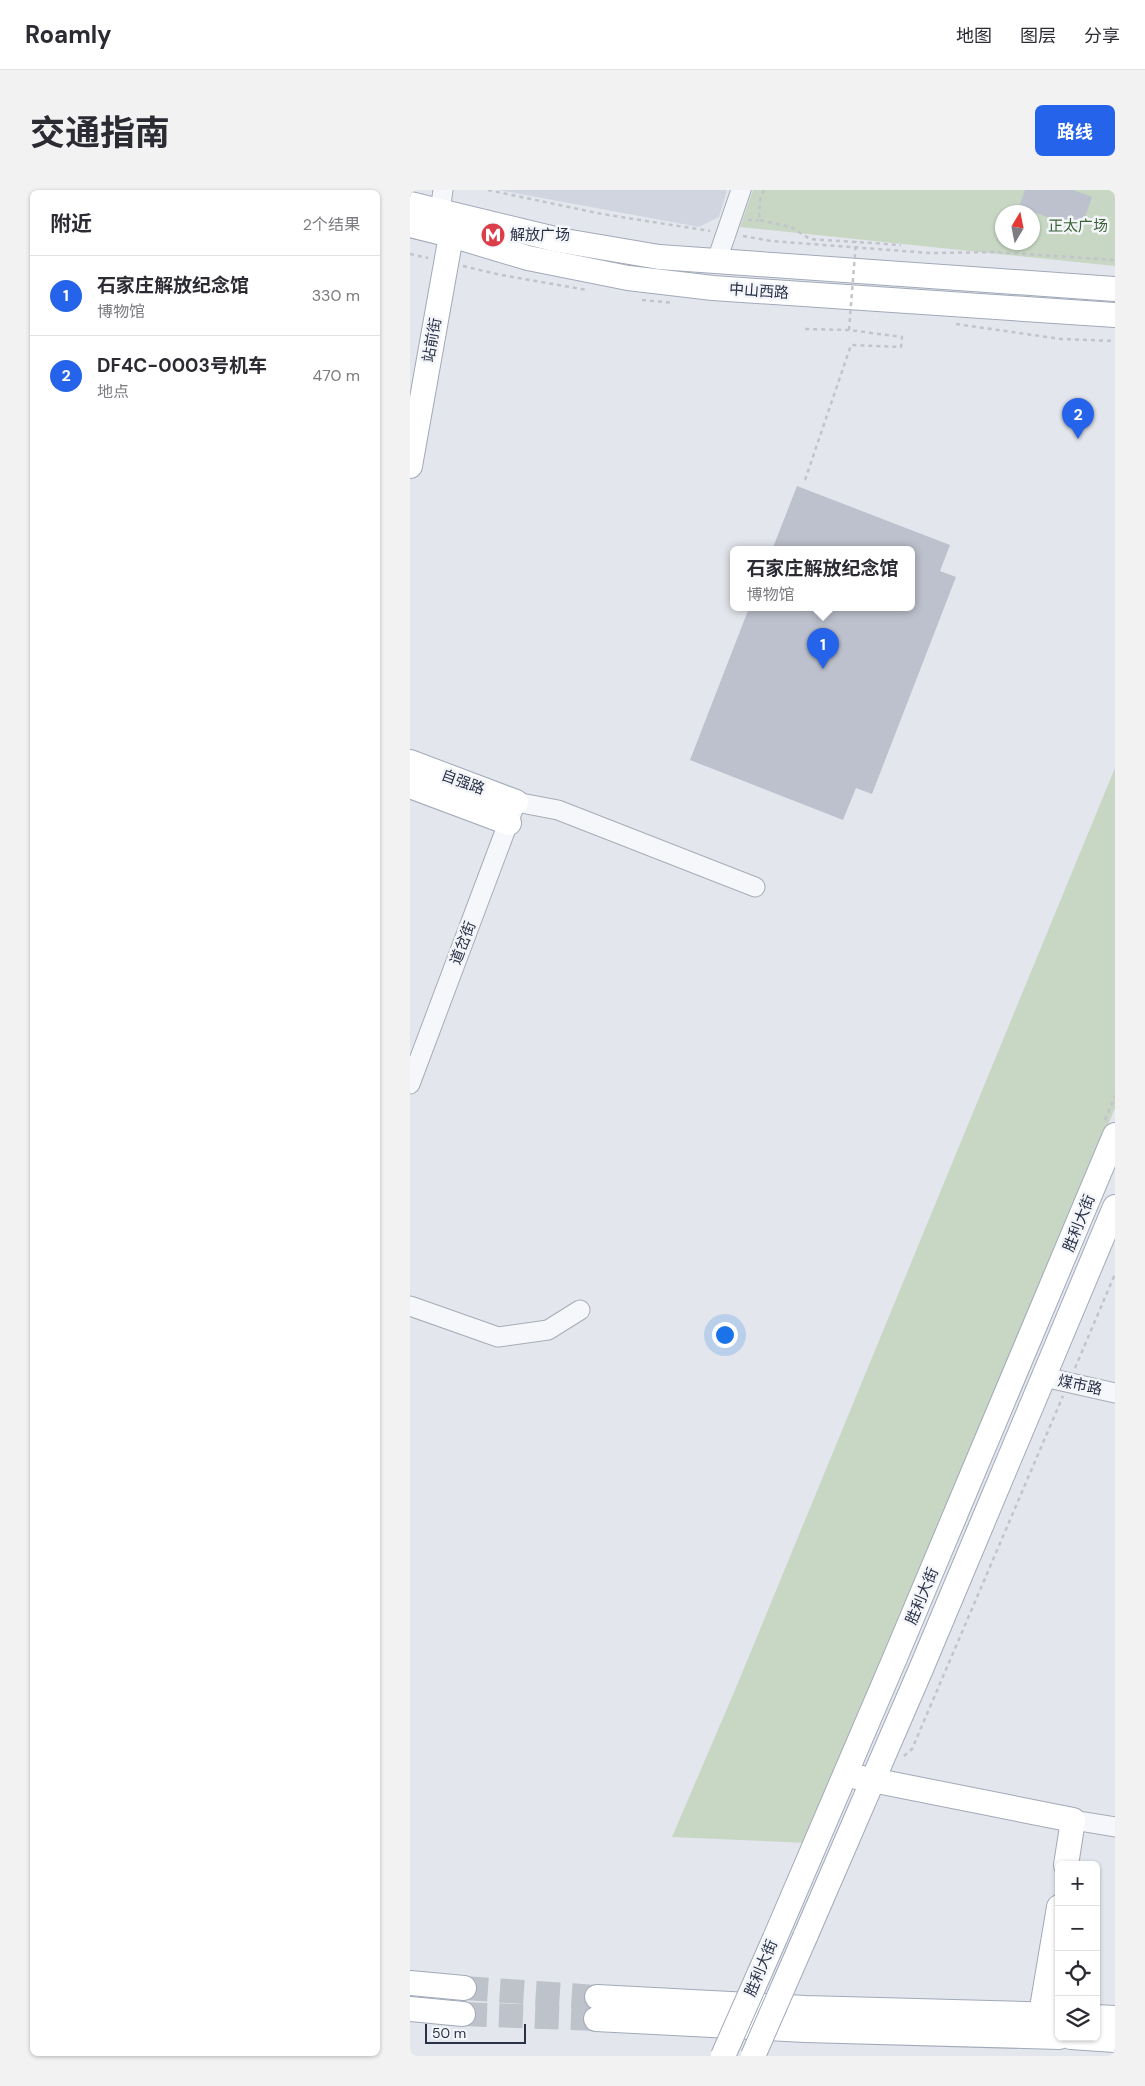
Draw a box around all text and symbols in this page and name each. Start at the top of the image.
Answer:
text: Roamly [25,19,112,50]
text: 地图 [956,24,992,48]
text: 图层 [1020,24,1056,48]
text: 分享 [1084,24,1120,48]
button: 路线 [1035,105,1115,156]
text: 交通指南 [30,110,170,156]
north arrow [995,205,1040,250]
text: 附近 [50,210,92,238]
text: 2个结果 [303,214,360,235]
park label: 正太广场 [1048,216,1108,236]
metro station icon: 解放广场 [480,222,506,248]
place label: 解放广场 [510,225,570,245]
text: 石家庄解放纪念馆 [97,273,249,298]
street label: 中山西路 [728,279,790,303]
text: 1 [63,285,69,306]
text: 330 m [312,285,360,306]
text: 博物馆 [97,301,145,322]
street label: 站前街 [418,316,446,364]
text: DF4C-0003号机车 [97,353,267,378]
text: 2 [61,365,71,386]
text: 470 m [313,365,360,386]
text: 地点 [97,381,129,402]
pin: 2 [1062,398,1094,439]
popup [730,546,915,611]
text: 石家庄解放纪念馆 [746,556,899,581]
text: 博物馆 [746,584,795,605]
pin: 1 [807,628,839,669]
street label: 自强路 [438,765,488,799]
street label: 道岔街 [446,918,480,968]
street label: 胜利大街 [1058,1191,1100,1255]
your location [712,1322,738,1348]
street label: 煤市路 [1056,1371,1104,1399]
street label: 胜利大街 [901,1564,943,1628]
map controls [1055,1861,1100,2041]
button: + [1055,1861,1100,1906]
button: − [1055,1906,1100,1951]
street label: 胜利大街 [740,1936,782,2000]
button: locate [1055,1951,1100,1996]
button: layers [1055,1996,1100,2041]
scale bar [425,2021,526,2044]
text: 50 m [432,2024,466,2042]

